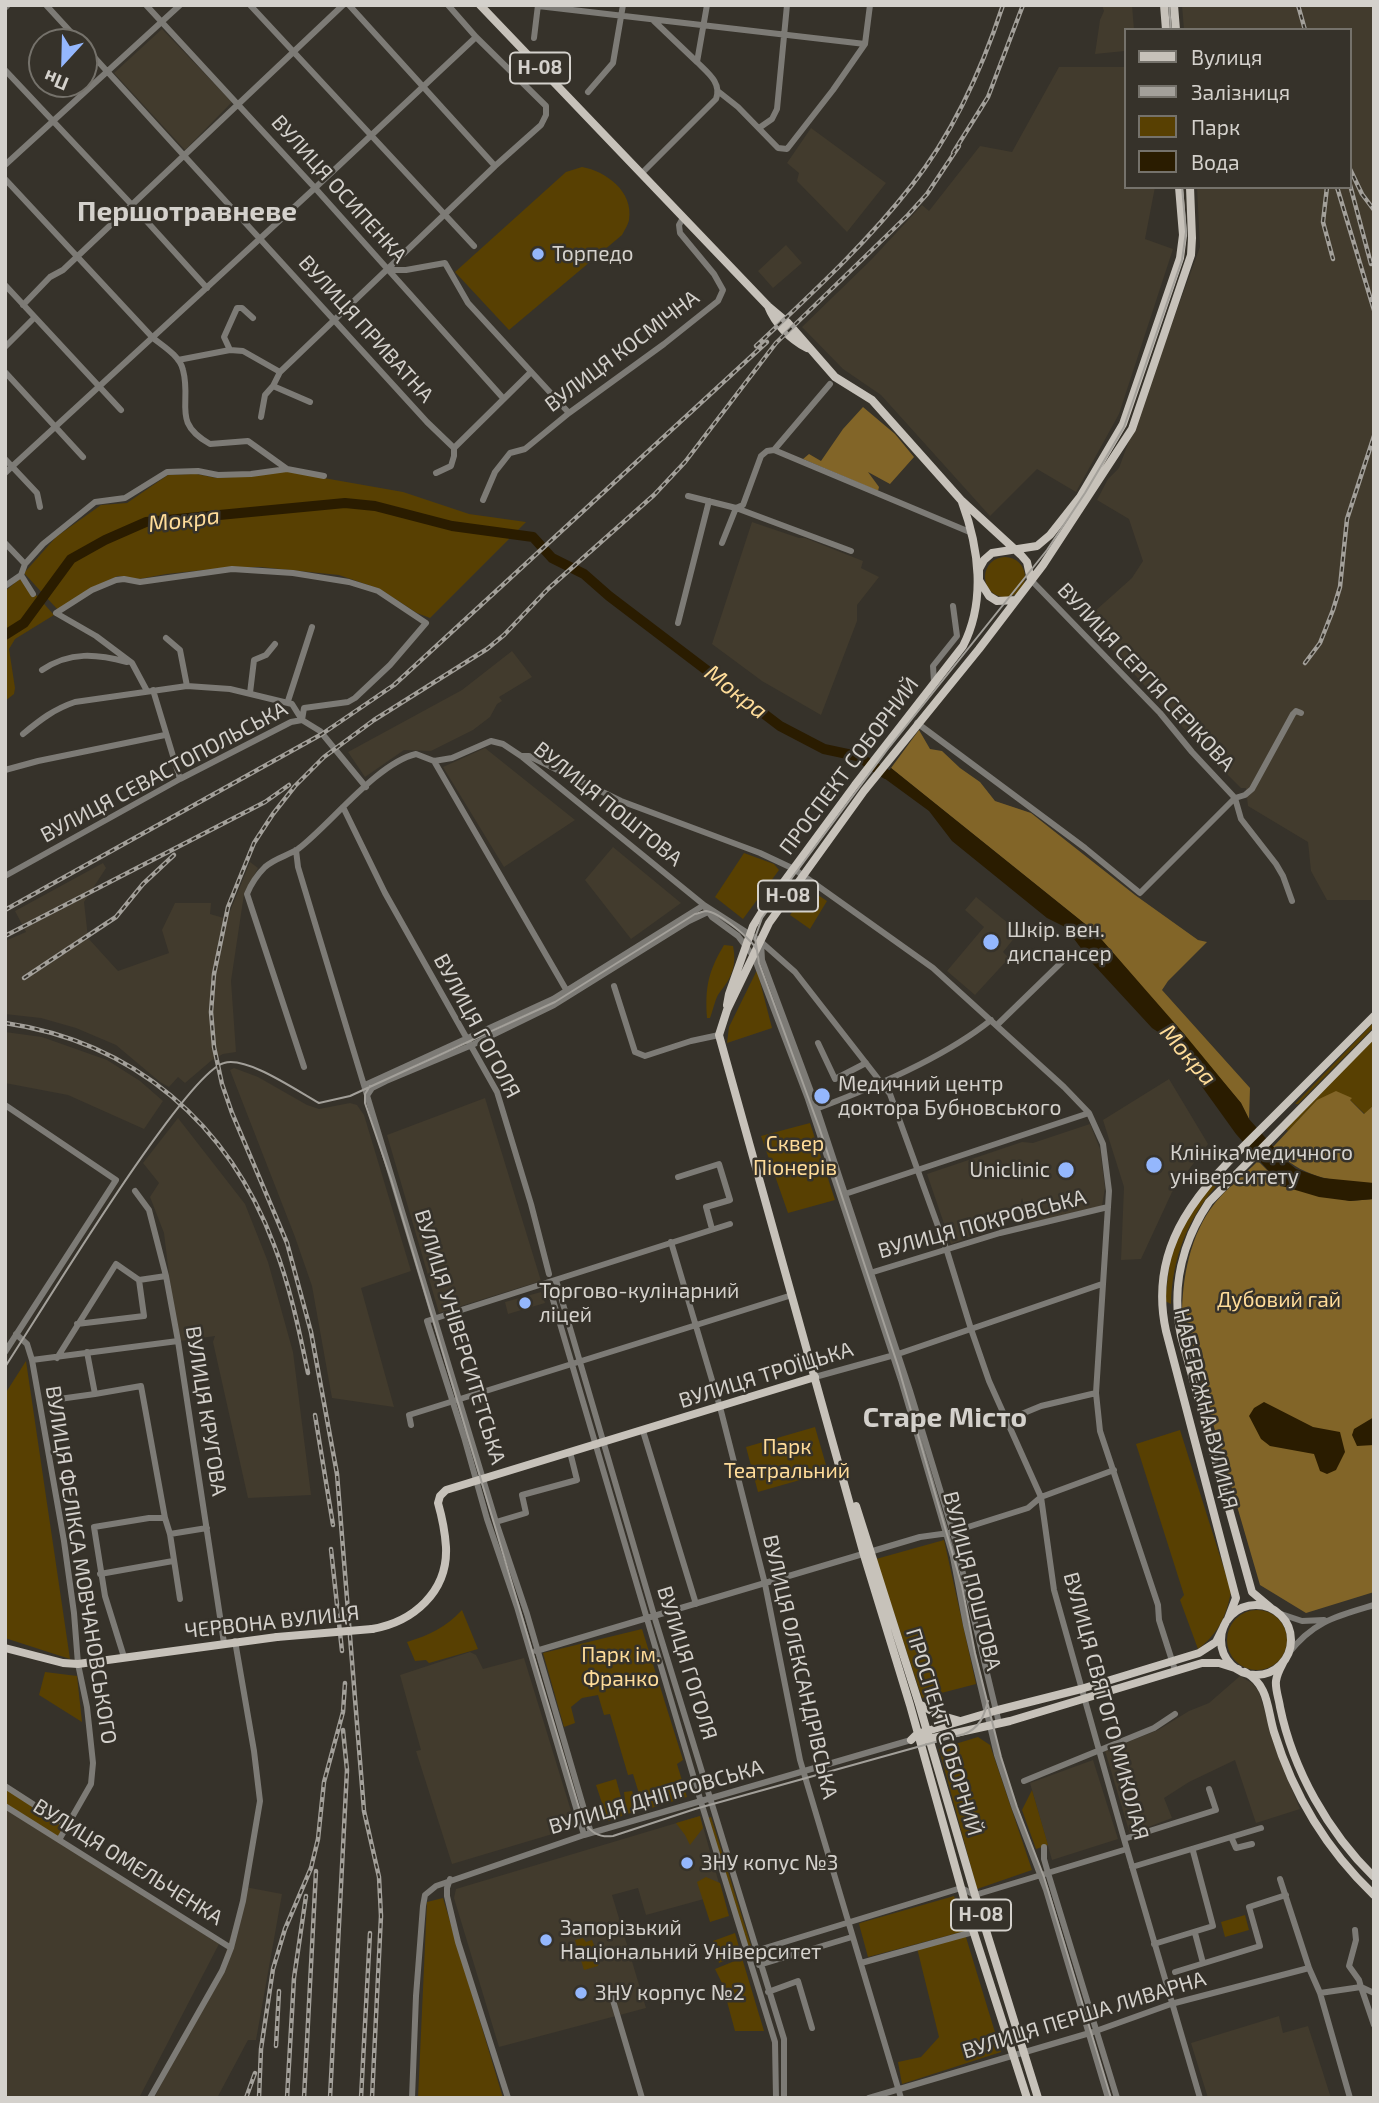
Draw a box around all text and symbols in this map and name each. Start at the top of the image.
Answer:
north arrow [28,28,98,98]
legend [1124,28,1351,189]
text: Вулиця [1191,44,1262,69]
road number: Н-08 [510,52,570,83]
text: Пн [40,66,71,96]
text: Залізниця [1191,79,1290,104]
street label: ВУЛИЦЯ ОСИПЕНКА [266,110,412,268]
text: Парк [1191,114,1240,139]
text: Вода [1191,149,1240,174]
district label: Першотравневе [77,195,297,229]
place label: Торпедо [552,241,634,267]
marker: Торпедо [530,246,546,262]
street label: ВУЛИЦЯ ПРИВАТНА [293,250,439,408]
street label: ВУЛИЦЯ КОСМІЧНА [540,285,704,417]
water label: Мокра [147,502,221,538]
street label: ВУЛИЦЯ СЕРГІЯ СЕРІКОВА [1052,578,1240,776]
water label: Мокра [699,659,773,725]
street label: ПРОСПЕКТ СОБОРНИЙ [774,672,924,860]
street label: ВУЛИЦЯ СЕВАСТОПОЛЬСЬКА [36,696,292,848]
street label: ВУЛИЦЯ ПОШТОВА [529,736,687,872]
road number: Н-08 [758,880,818,912]
place label: Шкір. вен. диспансер [1007,917,1112,967]
marker: Шкір. вен. диспансер [981,932,1001,952]
street label: ВУЛИЦЯ ГОГОЛЯ [428,950,526,1102]
water label: Мокра [1154,1019,1222,1091]
place label: Медичний центр доктора Бубновського [838,1071,1061,1121]
marker: Медичний центр доктора Бубновського [812,1086,832,1106]
park label: Сквер Піонерів [753,1131,837,1181]
place label: Клініка медичного університету [1170,1140,1353,1190]
marker: Клініка медичного університету [1144,1155,1164,1175]
place label: Uniclinic [969,1157,1050,1183]
marker: Uniclinic [1056,1160,1076,1180]
street label: ВУЛИЦЯ ПОКРОВСЬКА [875,1184,1089,1264]
street label: ВУЛИЦЯ УНІВЕРСИТЕТСЬКА [409,1207,511,1467]
place label: Торгово-кулінарний ліцей [539,1278,739,1328]
park label: Дубовий гай [1217,1287,1341,1313]
marker: Торгово-кулінарний ліцей [517,1295,533,1311]
street label: НАБЕРЕЖНА ВУЛИЦЯ [1169,1306,1243,1512]
street label: ВУЛИЦЯ КРУГОВА [180,1324,232,1498]
street label: ВУЛИЦЯ ТРОЇЦЬКА [676,1337,856,1413]
street label: ВУЛИЦЯ ФЕЛІКСА МОВЧАНОВСЬКОГО [40,1384,122,1746]
district label: Старе Місто [863,1401,1027,1435]
park label: Парк Театральний [724,1434,850,1484]
street label: ВУЛИЦЯ ПОШТОВА [938,1489,1006,1673]
street label: ВУЛИЦЯ ОЛЕКСАНДРІВСЬКА [757,1532,843,1802]
street label: ВУЛИЦЯ СВЯТОГО МИКОЛАЯ [1058,1569,1154,1843]
street label: ВУЛИЦЯ ГОГОЛЯ [652,1583,722,1743]
street label: ЧЕРВОНА ВУЛИЦЯ [183,1600,361,1644]
street label: ПРОСПЕКТ СОБОРНИЙ [900,1625,988,1839]
park label: Парк ім. Франко [581,1642,661,1692]
street label: ВУЛИЦЯ ДНІПРОВСЬКА [546,1754,766,1840]
street label: ВУЛИЦЯ ОМЕЛЬЧЕНКА [28,1793,228,1931]
place label: ЗНУ копус №3 [701,1850,838,1876]
marker: ЗНУ копус №3 [679,1855,695,1871]
road number: Н-08 [951,1899,1011,1930]
place label: Запорізький Національний Університет [560,1915,821,1965]
marker: Запорізький Національний Університет [538,1932,554,1948]
street label: ВУЛИЦЯ ПЕРША ЛИВАРНА [959,1966,1209,2064]
place label: ЗНУ корпус №2 [595,1980,745,2006]
marker: ЗНУ корпус №2 [573,1985,589,2001]

